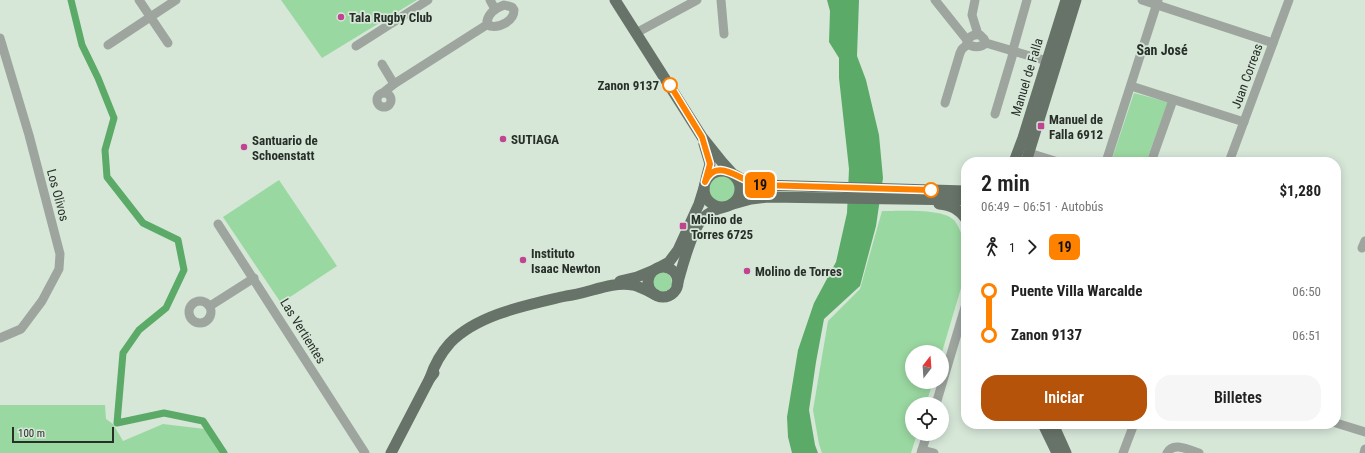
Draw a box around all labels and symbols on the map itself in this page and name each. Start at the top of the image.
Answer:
place label: Tala Rugby Club [349,10,432,25]
marker: Tala Rugby Club [336,12,346,22]
street label: Manuel de Falla [1008,36,1046,118]
street label: Juan Correas [1228,41,1266,111]
district label: San José [1136,42,1188,58]
marker: Zanon 9137 [662,77,678,93]
place label: Zanon 9137 [597,78,659,93]
place label: Manuel de Falla 6912 [1049,112,1103,142]
marker: Manuel de Falla 6912 [1036,121,1046,131]
place label: SUTIAGA [511,132,559,147]
place label: Santuario de Schoenstatt [252,133,318,163]
marker: SUTIAGA [498,134,508,144]
marker: Santuario de Schoenstatt [239,142,249,152]
street label: Los Olivos [44,167,72,223]
line badge: 19 [742,172,778,198]
unlabelled marker [923,182,939,198]
place label: Molino de Torres 6725 [691,212,754,242]
marker: Molino de Torres 6725 [678,221,688,231]
place label: Instituto Isaac Newton [531,246,601,276]
marker: Instituto Isaac Newton [518,255,528,265]
place label: Molino de Torres [755,264,842,279]
marker: Molino de Torres [742,266,752,276]
street label: Las Vertientes [277,296,329,366]
north arrow [905,345,949,389]
scale bar [12,425,114,444]

